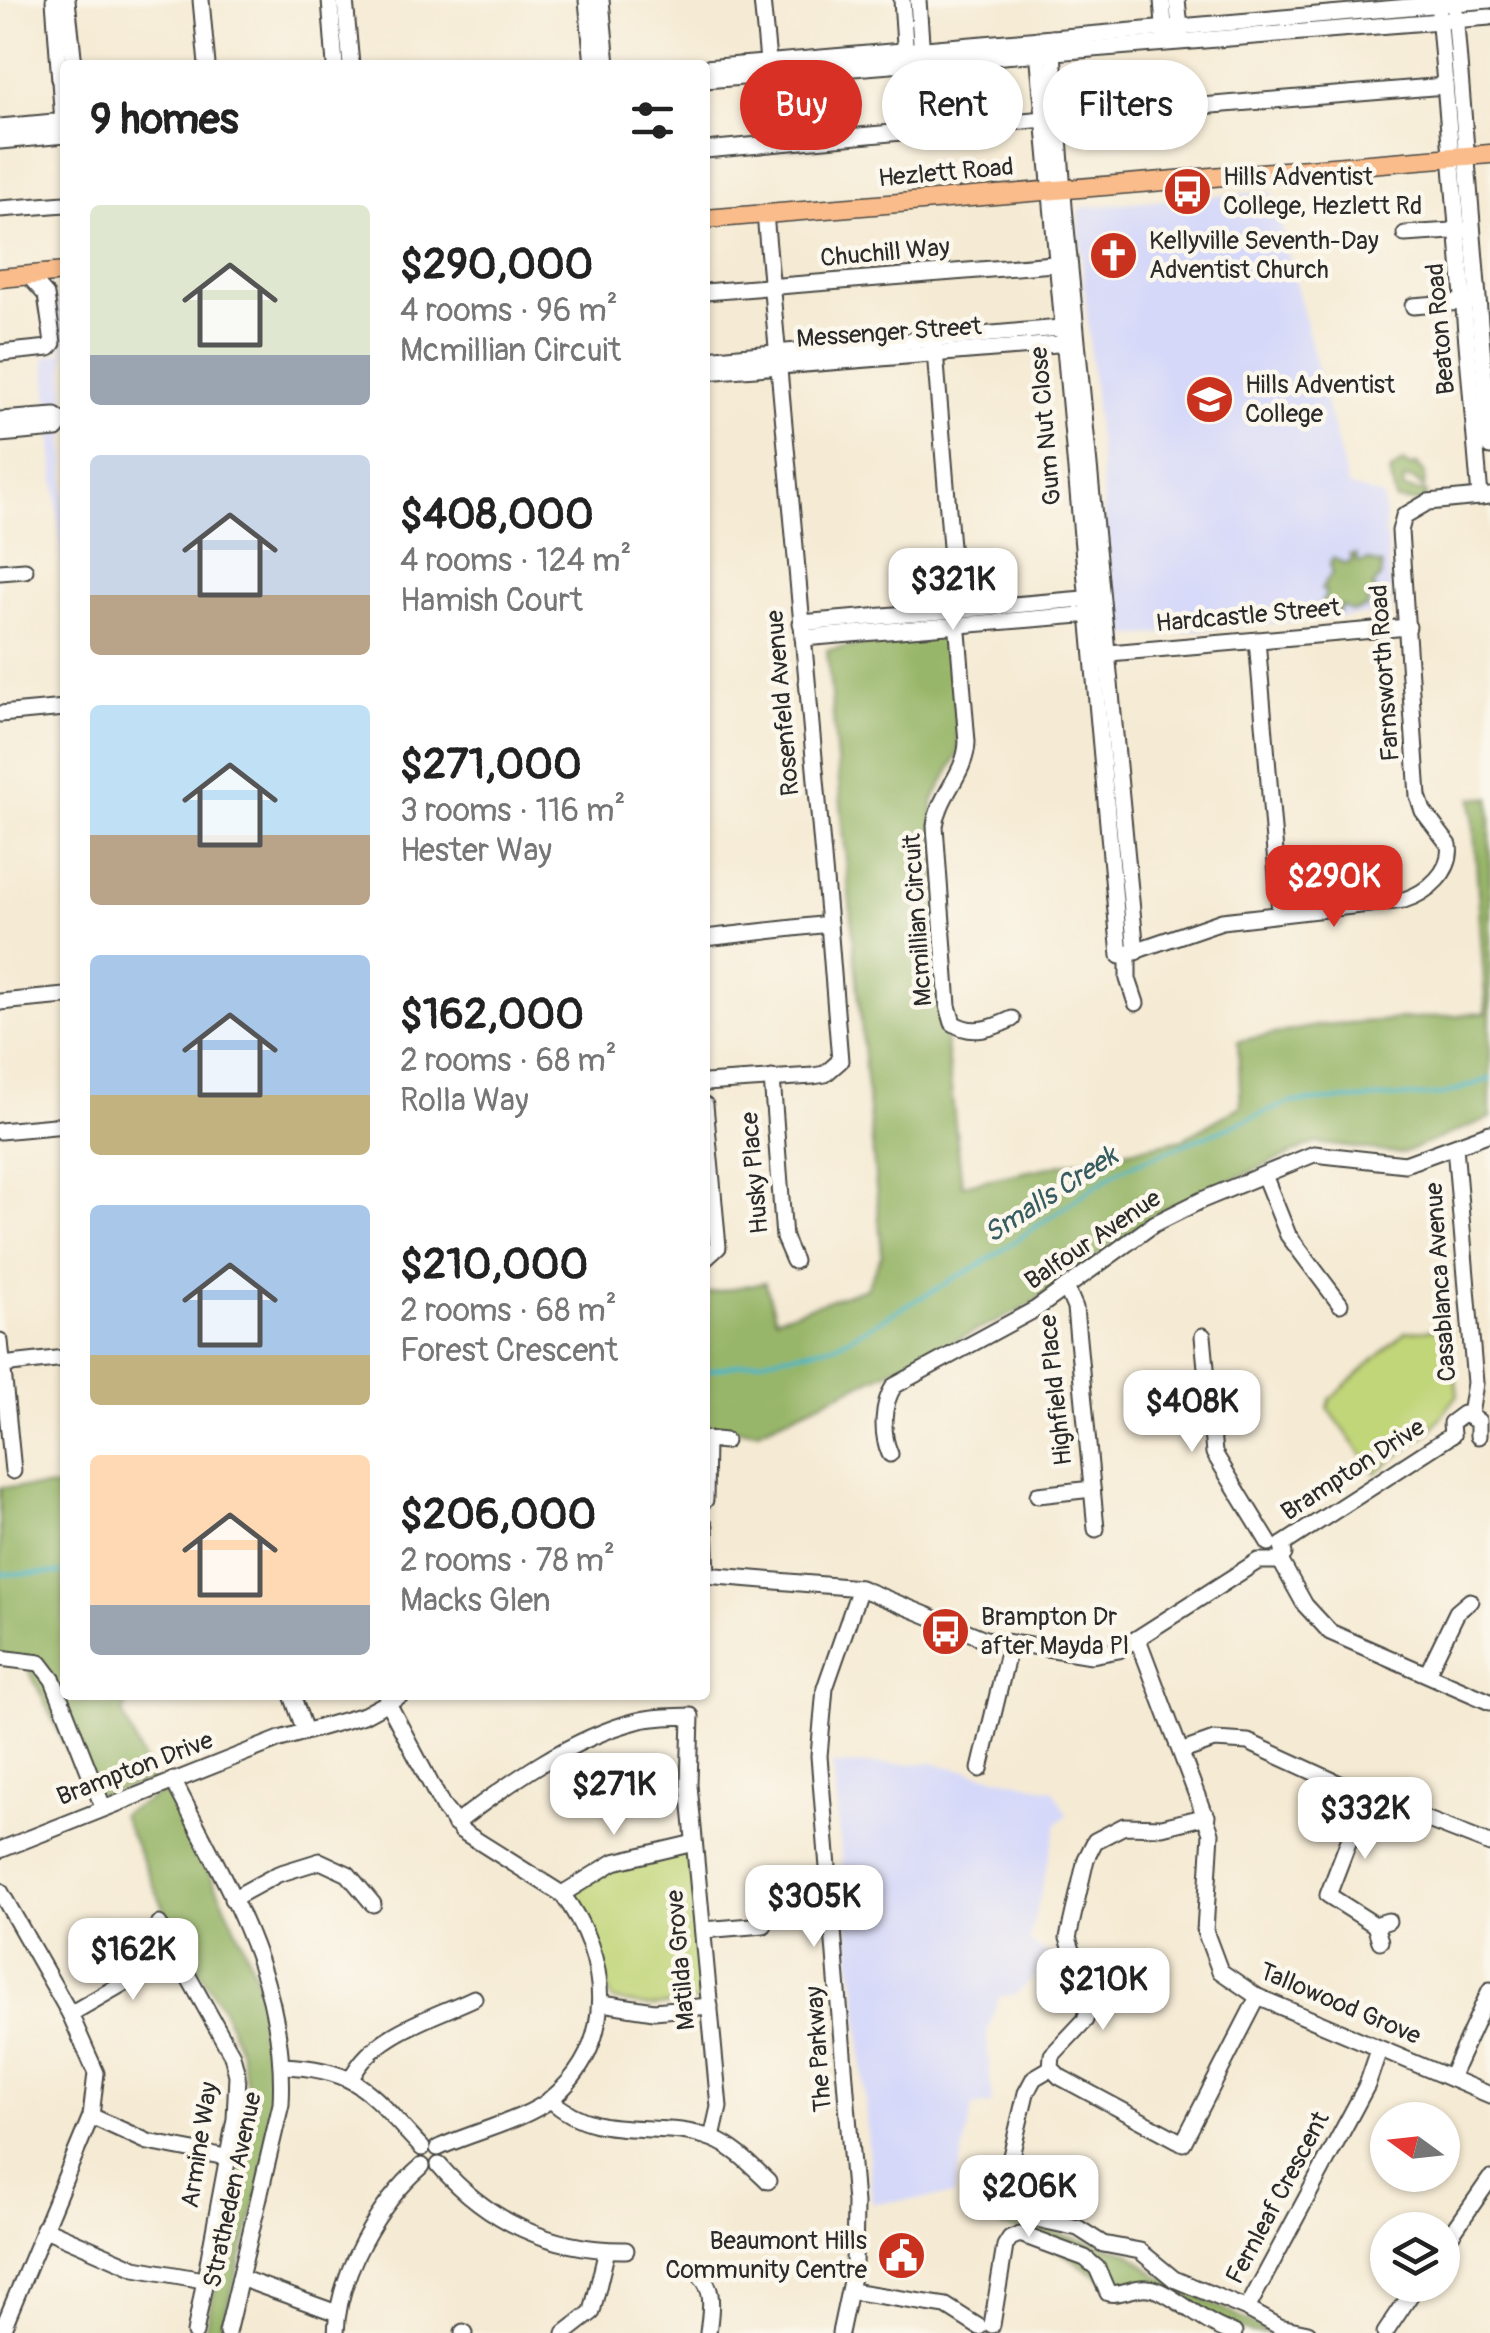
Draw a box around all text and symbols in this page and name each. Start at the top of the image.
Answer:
chip: Buy [740,60,862,150]
chip: Rent [882,60,1023,150]
chip: Filters [1043,60,1208,150]
icon: filters [625,93,680,148]
text: 9 homes [90,94,239,146]
street label: Hezlett Road [877,152,1015,194]
place label: Hills Adventist College, Hezlett Rd [1223,162,1422,222]
bus stop icon: Hills Adventist College, Hezlett Rd [1162,165,1214,217]
place label: Kellyville Seventh-Day Adventist Church [1149,226,1379,286]
church icon: Kellyville Seventh-Day Adventist Church [1088,229,1140,281]
street label: Chuchill Way [819,232,951,274]
text: $290,000 [400,239,593,291]
icon: home [170,245,290,365]
street label: Beaton Road [1420,262,1462,396]
text: 4 rooms · 96 m² [400,291,618,331]
street label: Messenger Street [795,311,984,355]
text: Mcmillian Circuit [400,331,621,371]
street label: Gum Nut Close [1024,345,1068,507]
place label: Hills Adventist College [1245,370,1396,430]
school or university icon: Hills Adventist College [1184,373,1236,425]
text: $408,000 [400,489,594,541]
icon: home [170,495,290,615]
text: 4 rooms · 124 m² [400,541,631,581]
pin: $321K [883,548,1023,633]
text: $321K [911,560,995,600]
text: Hamish Court [400,581,583,621]
street label: Farnsworth Road [1363,584,1407,762]
street label: Hardcastle Street [1154,592,1343,640]
street label: Rosenfeld Avenue [759,608,807,797]
text: $271,000 [400,739,582,791]
icon: home [170,745,290,865]
text: 3 rooms · 116 m² [400,791,625,831]
text: Hester Way [400,831,552,871]
street label: Mcmillian Circuit [896,832,939,1007]
pin: $290K [1264,845,1404,930]
text: $290K [1288,857,1380,897]
text: $162,000 [400,989,584,1041]
icon: home [170,995,290,1115]
text: 2 rooms · 68 m² [400,1041,617,1081]
text: Rolla Way [400,1081,529,1121]
street label: Husky Place [734,1110,776,1235]
water label: Smalls Creek [978,1138,1126,1251]
street label: Casablanca Avenue [1419,1181,1463,1383]
street label: Balfour Avenue [1019,1183,1168,1297]
text: $210,000 [400,1239,588,1291]
icon: home [170,1245,290,1365]
text: 2 rooms · 68 m² [400,1291,617,1331]
street label: Highfield Place [1033,1312,1079,1467]
text: Forest Crescent [400,1331,618,1371]
pin: $408K [1122,1370,1262,1455]
text: $408K [1145,1382,1239,1422]
street label: Brampton Drive [1275,1412,1431,1528]
text: $206,000 [400,1489,596,1541]
icon: home [170,1495,290,1615]
text: 2 rooms · 78 m² [400,1541,615,1581]
text: Macks Glen [400,1581,551,1621]
place label: Brampton Dr after Mayda Pl [981,1602,1129,1662]
bus stop icon: Brampton Dr after Mayda Pl [920,1605,972,1657]
street label: Brampton Drive [52,1725,218,1813]
pin: $271K [544,1753,684,1838]
text: $271K [572,1765,656,1805]
pin: $332K [1295,1777,1435,1862]
text: $332K [1320,1789,1410,1829]
pin: $305K [744,1865,884,1950]
text: $305K [767,1877,861,1917]
street label: Matilda Grove [659,1888,703,2031]
pin: $162K [63,1918,203,2003]
text: $162K [90,1930,176,1970]
pin: $210K [1033,1948,1173,2033]
street label: Tallowood Grove [1255,1956,1426,2052]
text: $210K [1059,1960,1147,2000]
street label: The Parkway [799,1985,839,2113]
street label: Armine Way [175,2079,225,2210]
street label: Stratheden Avenue [197,2089,269,2291]
north arrow [1370,2102,1460,2192]
map controls [1370,2102,1460,2302]
street label: Fernleaf Crescent [1219,2106,1337,2290]
pin: $206K [959,2155,1099,2240]
text: $206K [981,2167,1077,2207]
button: layers [1370,2212,1460,2302]
place label: Beaumont Hills Community Centre [665,2226,868,2286]
public building icon: Beaumont Hills Community Centre [876,2229,928,2281]

